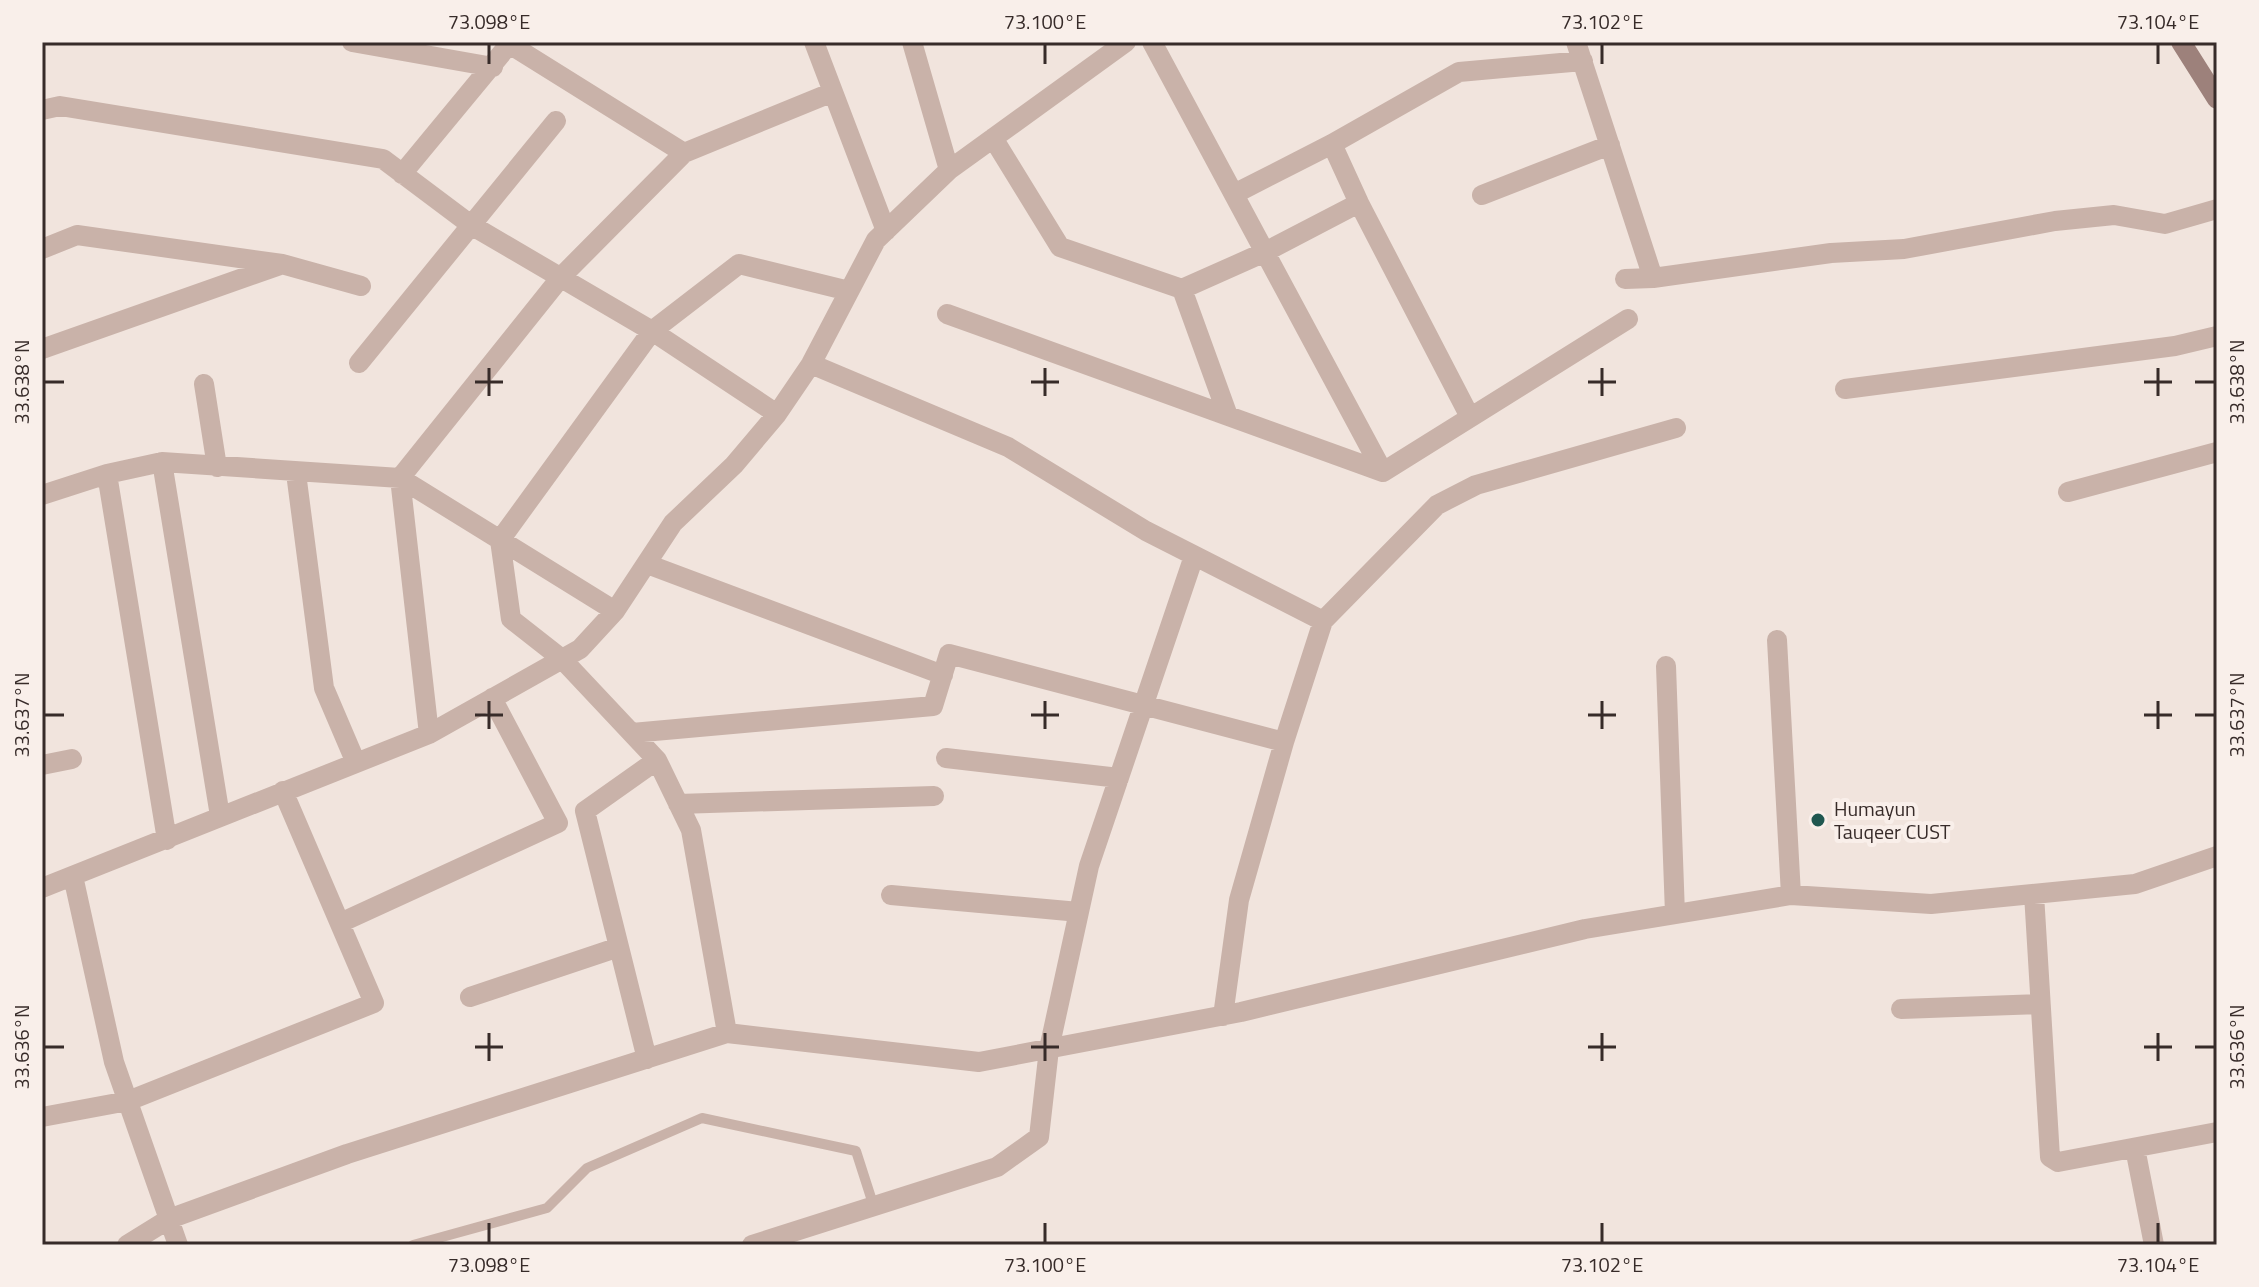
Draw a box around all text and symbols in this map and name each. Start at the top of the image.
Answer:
text: 73.098°E [448,6,530,37]
text: 73.100°E [1004,6,1086,37]
text: 73.102°E [1561,6,1643,37]
text: 73.104°E [2117,6,2199,37]
text: 33.638°N [6,339,37,425]
text: 33.638°N [2221,339,2252,425]
text: 33.637°N [6,672,37,758]
text: 33.637°N [2221,672,2252,758]
place label: Humayun Tauqeer CUST [1834,793,1951,847]
marker: Humayun Tauqeer CUST [1809,811,1827,829]
text: 33.636°N [6,1004,37,1090]
text: 33.636°N [2221,1004,2252,1090]
text: 73.098°E [448,1249,530,1280]
text: 73.100°E [1004,1249,1086,1280]
text: 73.102°E [1561,1249,1643,1280]
text: 73.104°E [2117,1249,2199,1280]

